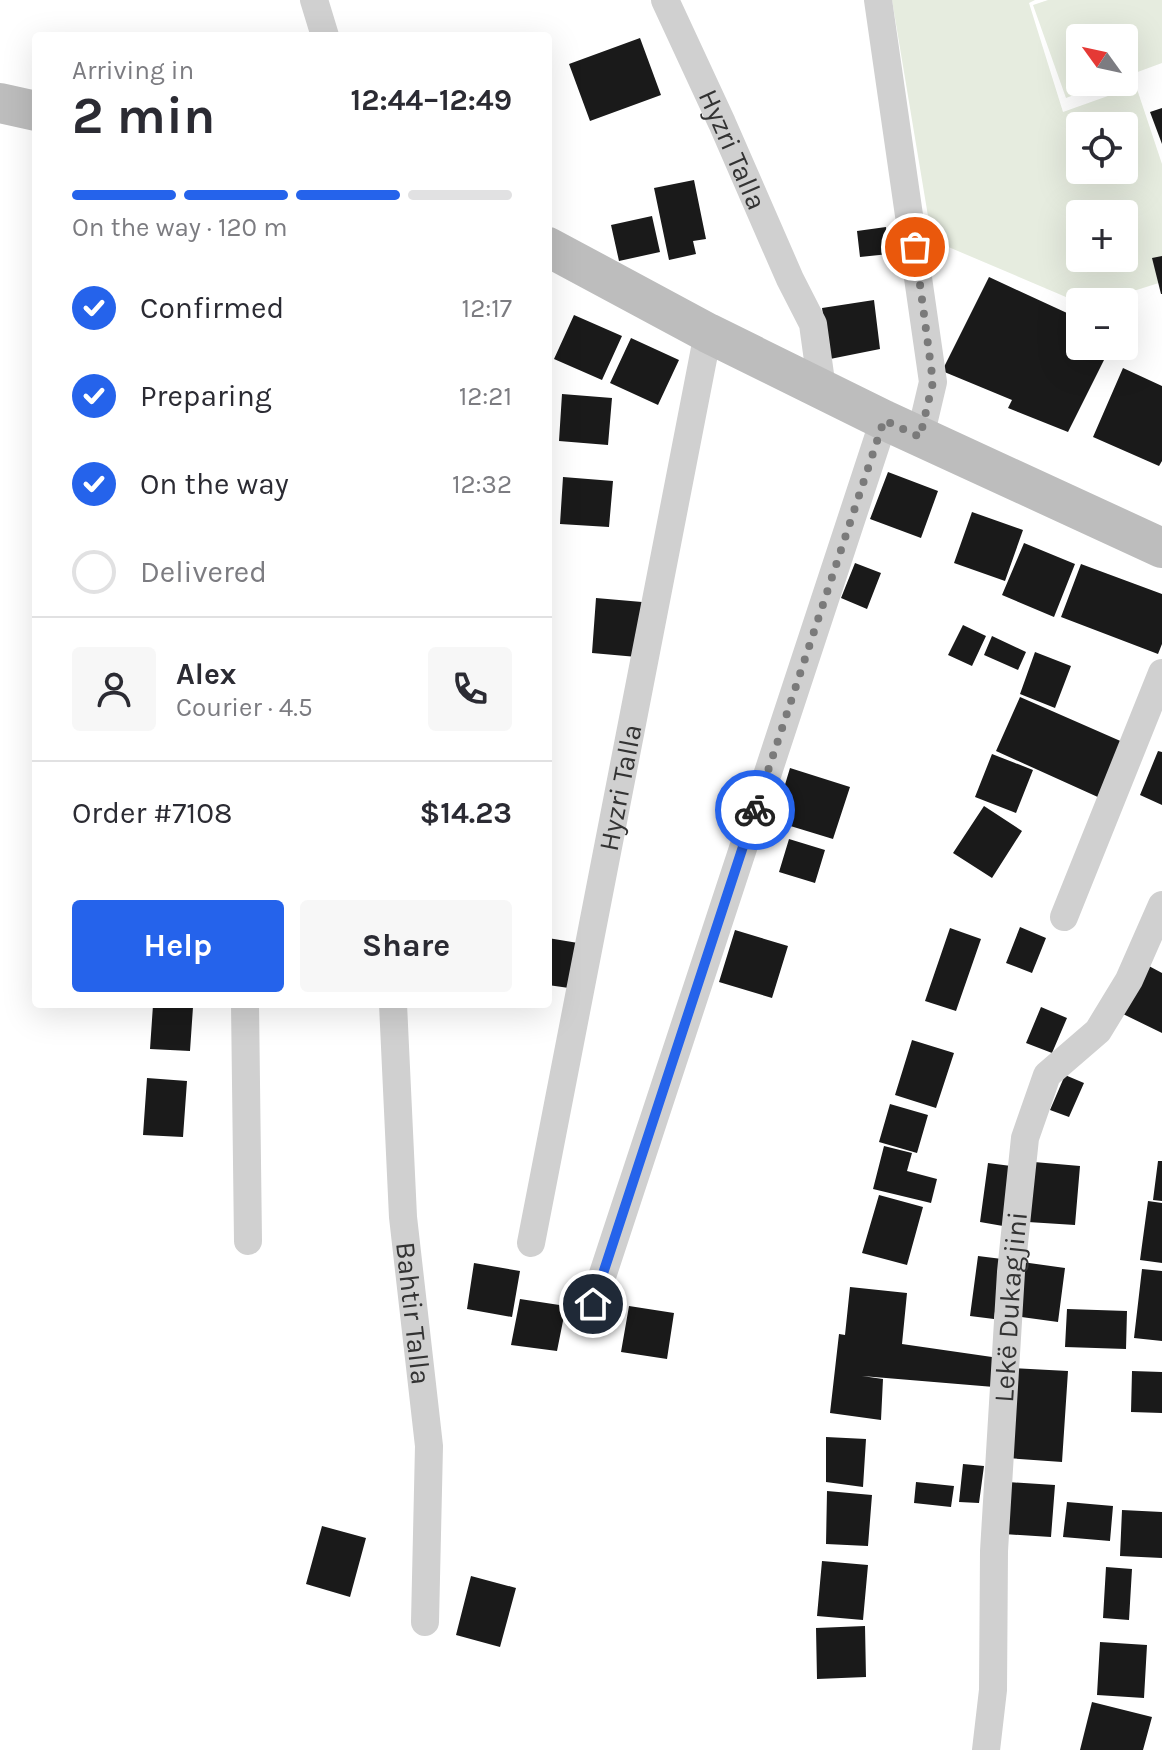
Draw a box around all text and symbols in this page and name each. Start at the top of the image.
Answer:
north arrow [1066,24,1138,96]
map controls [1066,24,1138,360]
text: Arriving in [72,55,194,86]
text: 12:44–12:49 [351,82,512,118]
street label: Hyzri Talla [692,84,774,215]
text: 2 min [72,85,215,146]
button: locate [1066,112,1138,184]
button: + [1066,200,1138,272]
text: On the way · 120 m [72,212,287,243]
pin [881,213,949,281]
icon: bag [893,225,937,269]
icon: check [72,286,116,330]
button: − [1066,288,1138,360]
text: Confirmed [140,290,284,326]
text: 12:17 [462,293,512,324]
icon: check [72,374,116,418]
text: Preparing [140,378,272,414]
text: 12:21 [459,381,512,412]
icon: check [72,462,116,506]
text: On the way [140,466,289,502]
text: 12:32 [452,469,512,500]
text: Delivered [140,554,267,590]
button: person [72,647,156,731]
button: phone [428,647,512,731]
text: Alex [176,656,236,692]
text: Courier · 4.5 [176,692,313,723]
street label: Hyzri Talla [592,722,649,854]
courier [715,770,795,850]
icon: bike [733,788,777,832]
text: Order #7108 [72,795,232,831]
text: $14.23 [420,795,512,831]
button: Help [72,900,284,992]
button: Share [300,900,512,992]
street label: Lekë Dukagjini [987,1210,1034,1403]
street label: Bahtir Talla [389,1240,438,1386]
pin [559,1270,627,1338]
icon: home [571,1282,615,1326]

